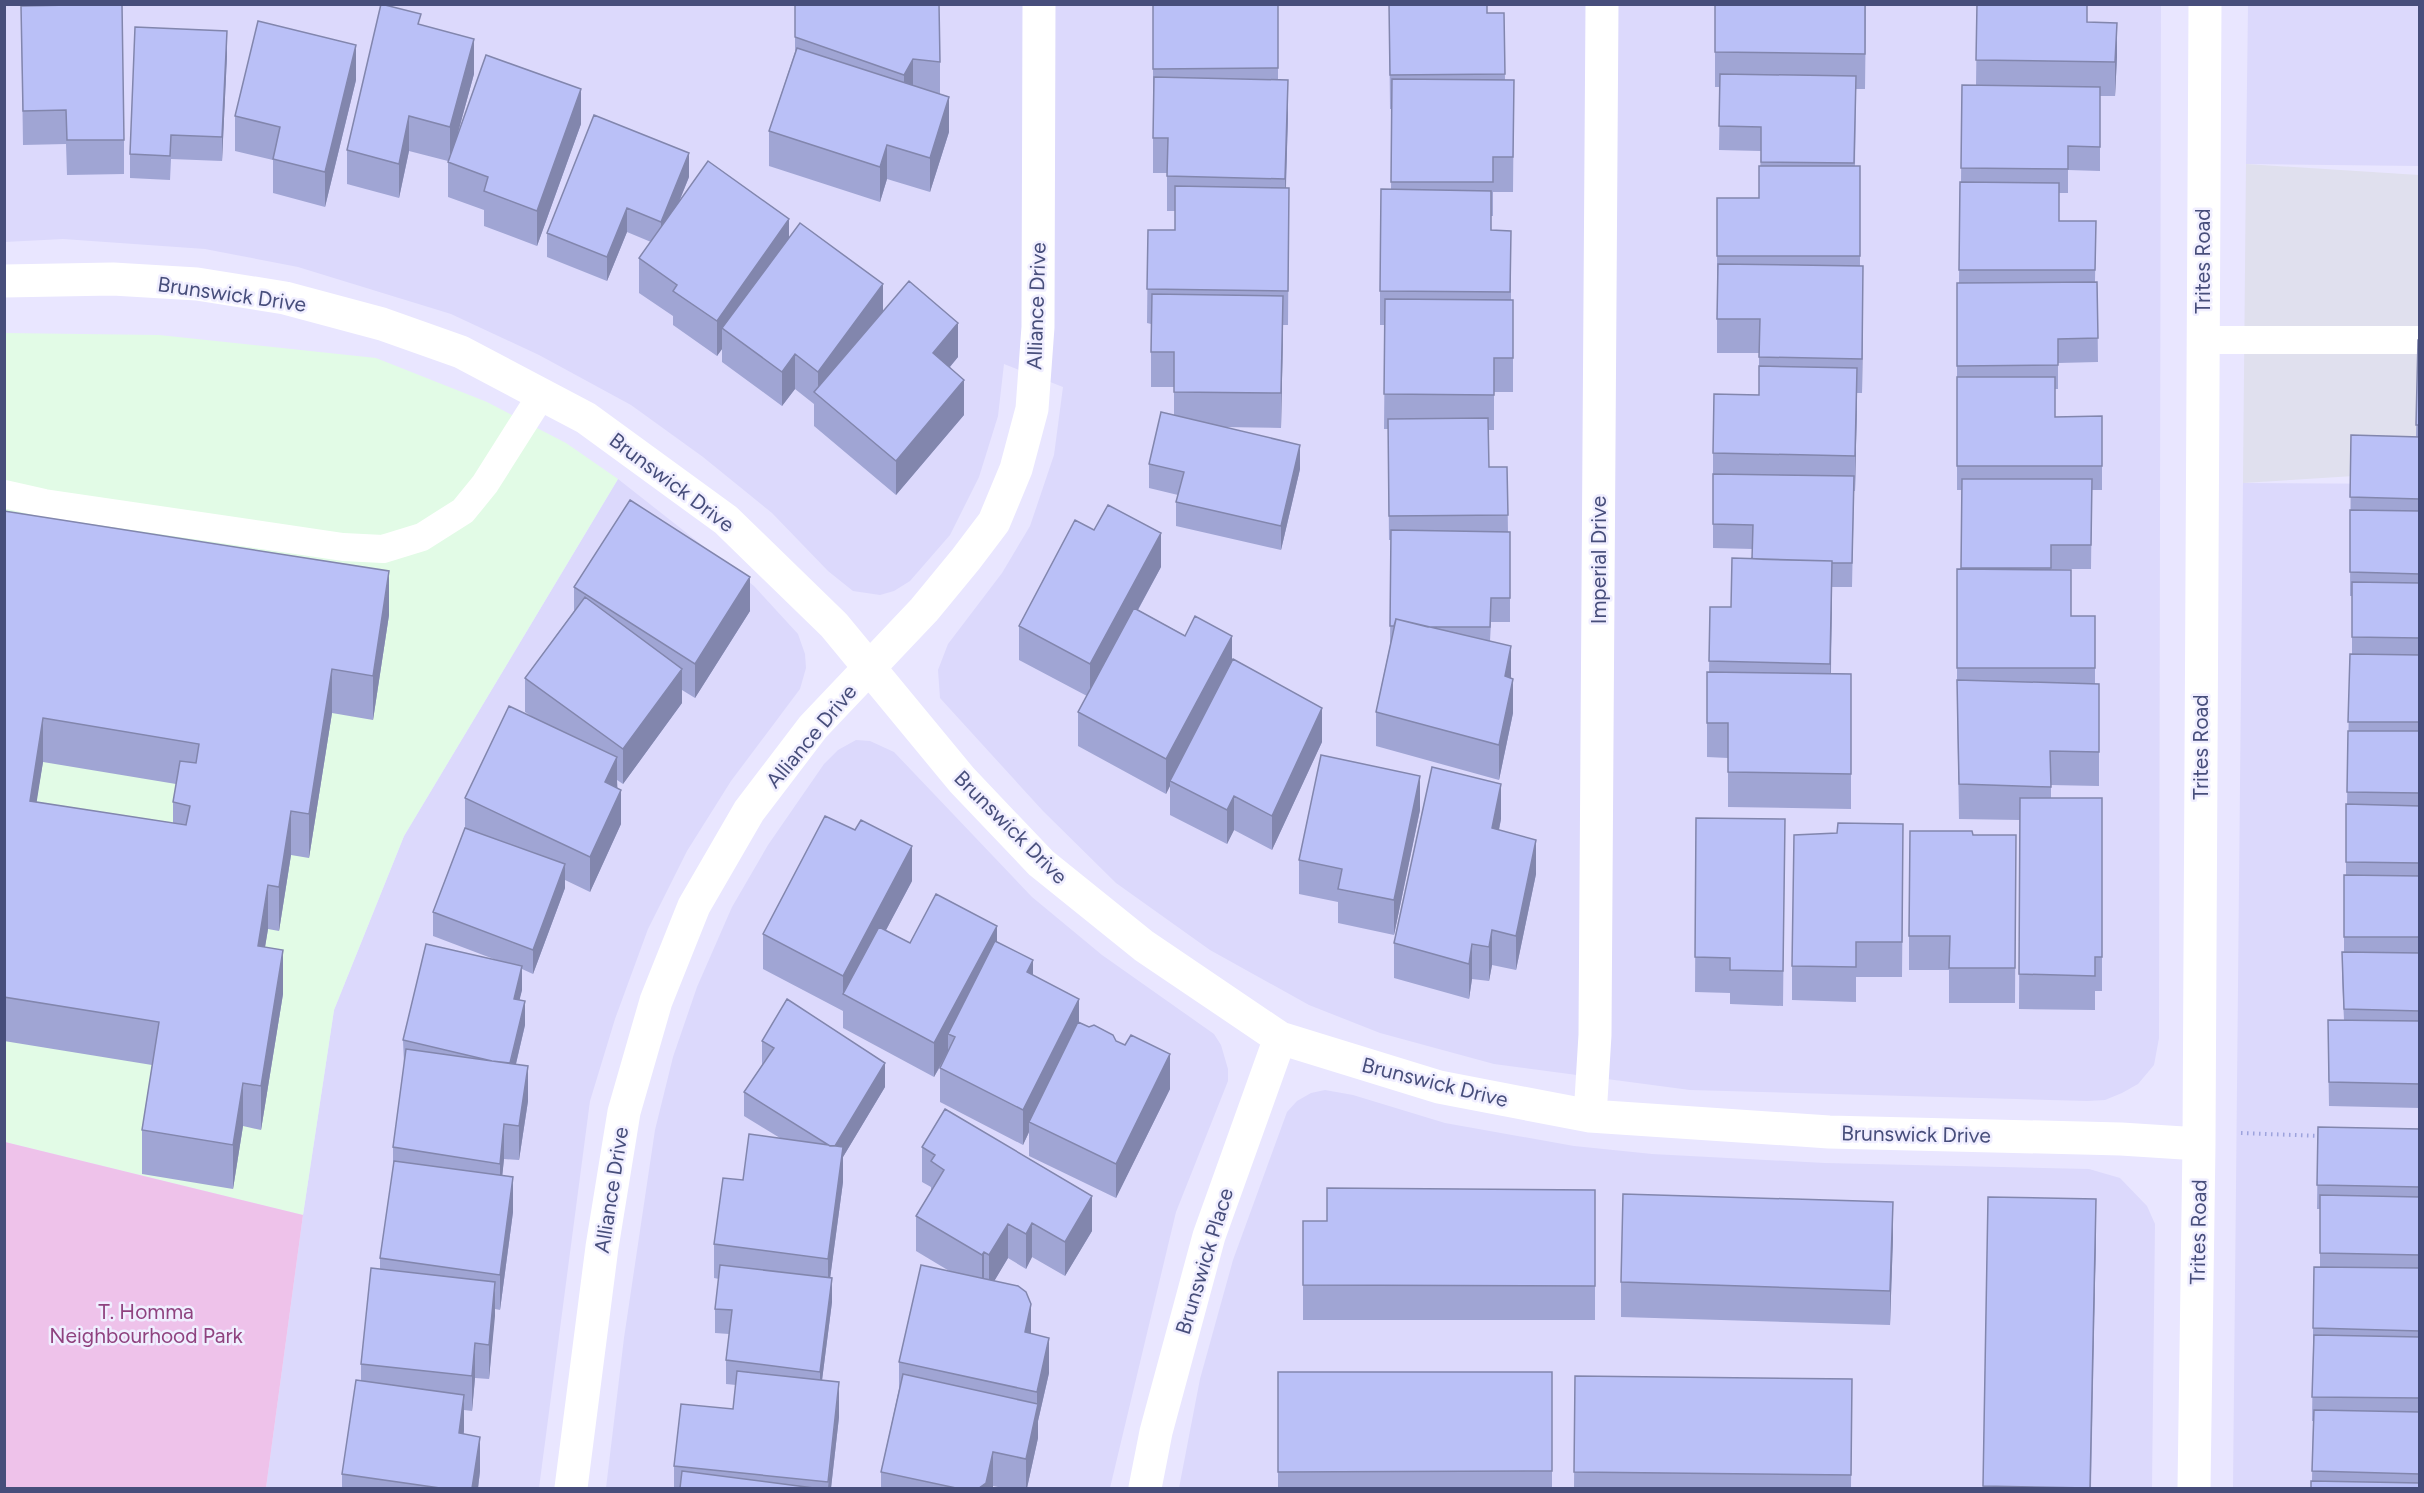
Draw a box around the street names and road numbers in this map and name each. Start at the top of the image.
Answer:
street label: Trites Road [2190,208,2215,314]
street label: Alliance Drive [1021,242,1051,370]
street label: Brunswick Drive [156,271,308,317]
street label: Brunswick Drive [605,427,739,537]
street label: Imperial Drive [1586,496,1611,624]
street label: Alliance Drive [760,679,862,793]
street label: Trites Road [2188,694,2213,800]
street label: Brunswick Drive [949,765,1073,889]
street label: Brunswick Drive [1359,1052,1511,1112]
street label: Brunswick Drive [1841,1120,1991,1148]
street label: Alliance Drive [589,1125,633,1255]
street label: Trites Road [2185,1179,2211,1285]
street label: Brunswick Place [1170,1185,1238,1337]

